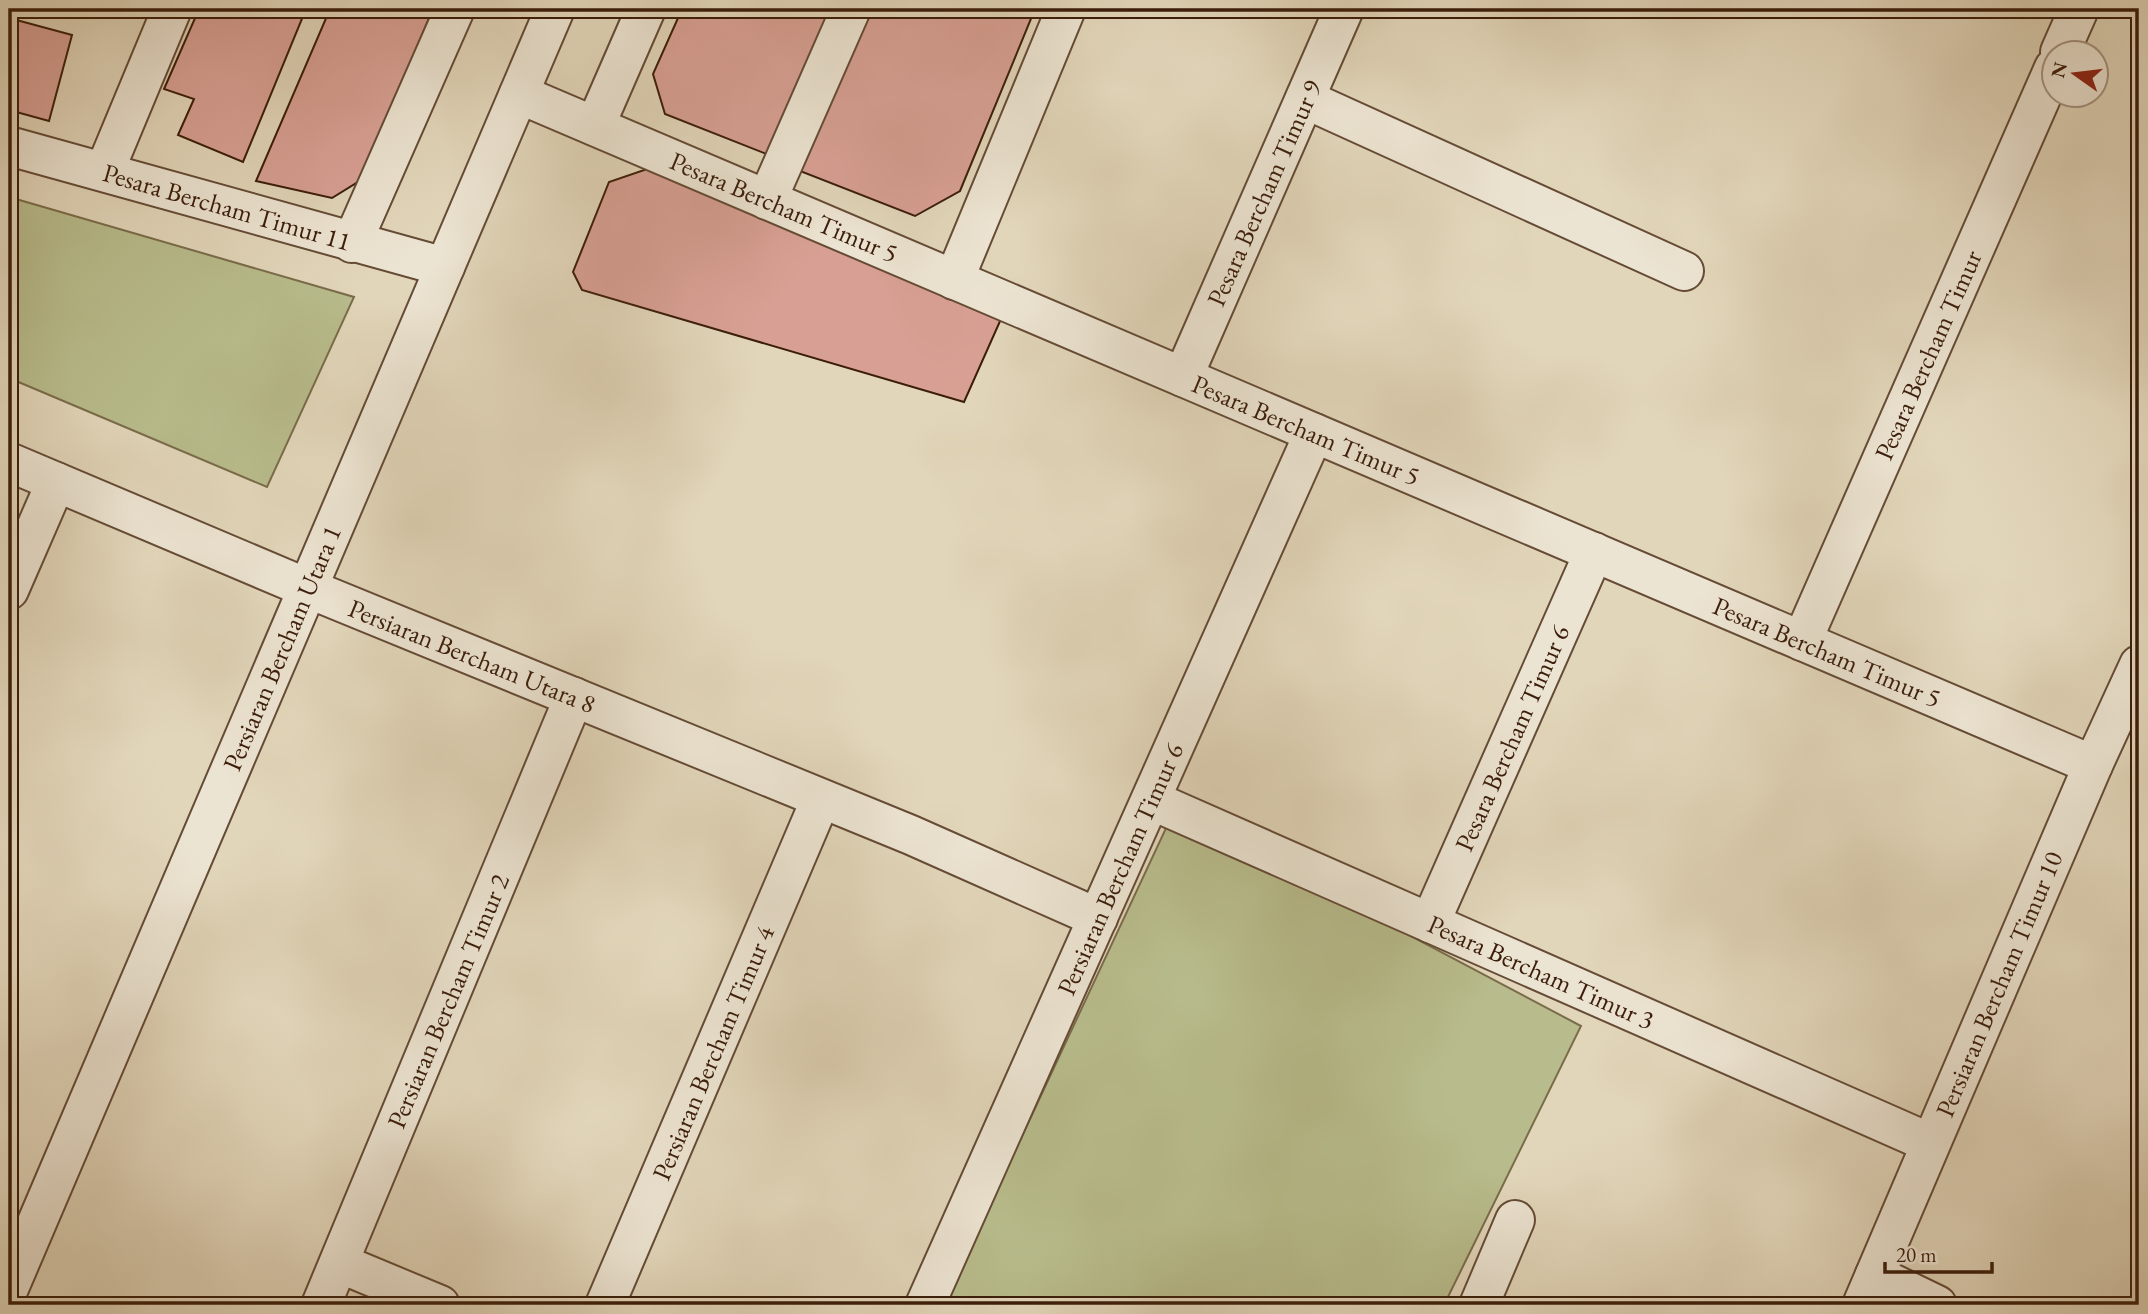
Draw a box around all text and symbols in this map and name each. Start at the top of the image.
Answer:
north arrow [2039,38,2110,108]
text: N [2045,59,2073,80]
street label: Pesara Bercham Timur 9 [1199,74,1329,311]
street label: Pesara Bercham Timur 5 [665,144,903,270]
street label: Pesara Bercham Timur 11 [99,155,355,259]
street label: Pesara Bercham Timur [1866,244,1990,465]
street label: Pesara Bercham Timur 5 [1187,367,1425,493]
street label: Persiaran Bercham Utara 1 [215,520,349,776]
street label: Pesara Bercham Timur 5 [1708,589,1946,715]
street label: Persiaran Bercham Utara 8 [344,591,600,721]
street label: Pesara Bercham Timur 6 [1447,620,1577,856]
street label: Persiaran Bercham Timur 6 [1049,737,1191,1001]
street label: Persiaran Bercham Timur 10 [1928,846,2070,1122]
street label: Persiaran Bercham Timur 2 [379,868,517,1133]
street label: Pesara Bercham Timur 3 [1423,907,1659,1037]
street label: Persiaran Bercham Timur 4 [644,920,782,1185]
scale bar [1885,1230,1992,1274]
text: 20 m [1896,1241,1937,1268]

